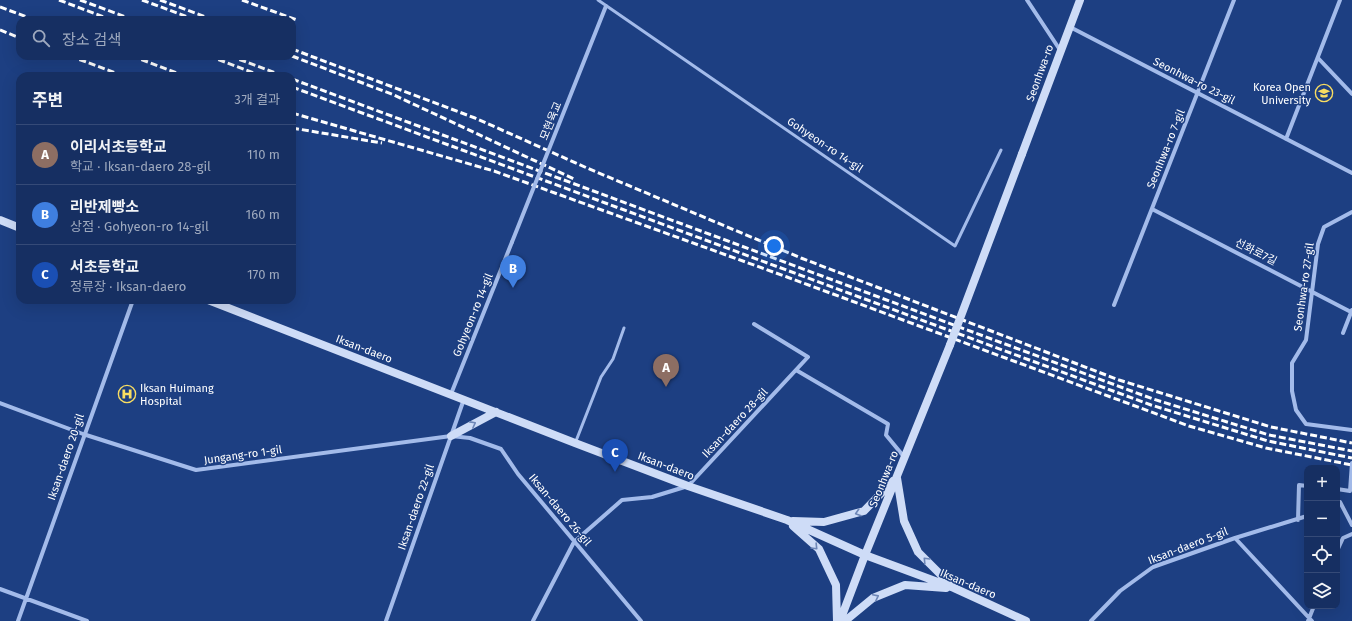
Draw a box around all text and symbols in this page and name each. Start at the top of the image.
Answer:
search box [16,16,296,60]
icon: search [30,27,52,49]
text: 장소 검색 [62,31,121,49]
street label: Seonhwa-ro [1024,43,1056,103]
street label: Seonhwa-ro 23-gil [1151,55,1237,107]
place label: Korea Open University [1253,81,1312,107]
school or university icon: Korea Open University [1314,83,1334,103]
text: 주변 [32,90,63,111]
text: 3개 결과 [234,92,280,107]
street label: 모현육교 [537,100,565,142]
street label: Seonhwa-ro 7-gil [1144,108,1188,190]
street label: Gohyeon-ro 14-gil [785,115,865,175]
text: 이리서초등학교 [70,138,167,156]
text: A [41,147,49,162]
text: 110 m [247,147,280,162]
text: 학교 · Iksan-daero 28-gil [70,159,211,174]
text: 리반제빵소 [70,198,139,216]
text: B [41,207,49,222]
text: 160 m [246,207,280,222]
text: 상점 · Gohyeon-ro 14-gil [70,219,209,234]
your location [764,236,784,256]
street label: 선화로7길 [1233,236,1279,268]
street label: Seonhwa-ro 27-gil [1291,242,1317,332]
pin: B [500,255,526,288]
text: 서초등학교 [70,258,139,276]
text: C [41,267,49,282]
text: 170 m [247,267,280,282]
street label: Gohyeon-ro 14-gil [450,271,496,359]
text: 정류장 · Iksan-daero [70,279,186,294]
street label: Iksan-daero [334,332,394,366]
pin: A [653,354,679,387]
place label: Iksan Huimang Hospital [140,382,214,408]
hospital icon: Iksan Huimang Hospital [117,384,137,404]
street label: Iksan-daero 28-gil [699,385,771,461]
street label: Iksan-daero 20-gil [45,412,87,502]
one-way arrow [469,421,477,428]
pin: C [602,439,628,472]
street label: Jungang-ro 1-gil [203,443,283,467]
street label: Iksan-daero [636,449,696,483]
street label: Seonhwa-ro [867,449,901,509]
street label: Iksan-daero 22-gil [395,462,437,552]
map controls [1304,465,1340,609]
button: + [1304,465,1340,501]
street label: Iksan-daero 26-gil [526,471,594,549]
button: − [1304,501,1340,537]
one-way arrow [854,508,861,516]
street label: Iksan-daero 5-gil [1146,525,1230,567]
button: locate [1304,537,1340,573]
one-way arrow [811,542,818,550]
one-way arrow [924,557,931,565]
street label: Iksan-daero [938,566,998,602]
button: layers [1304,573,1340,609]
one-way arrow [872,594,879,602]

